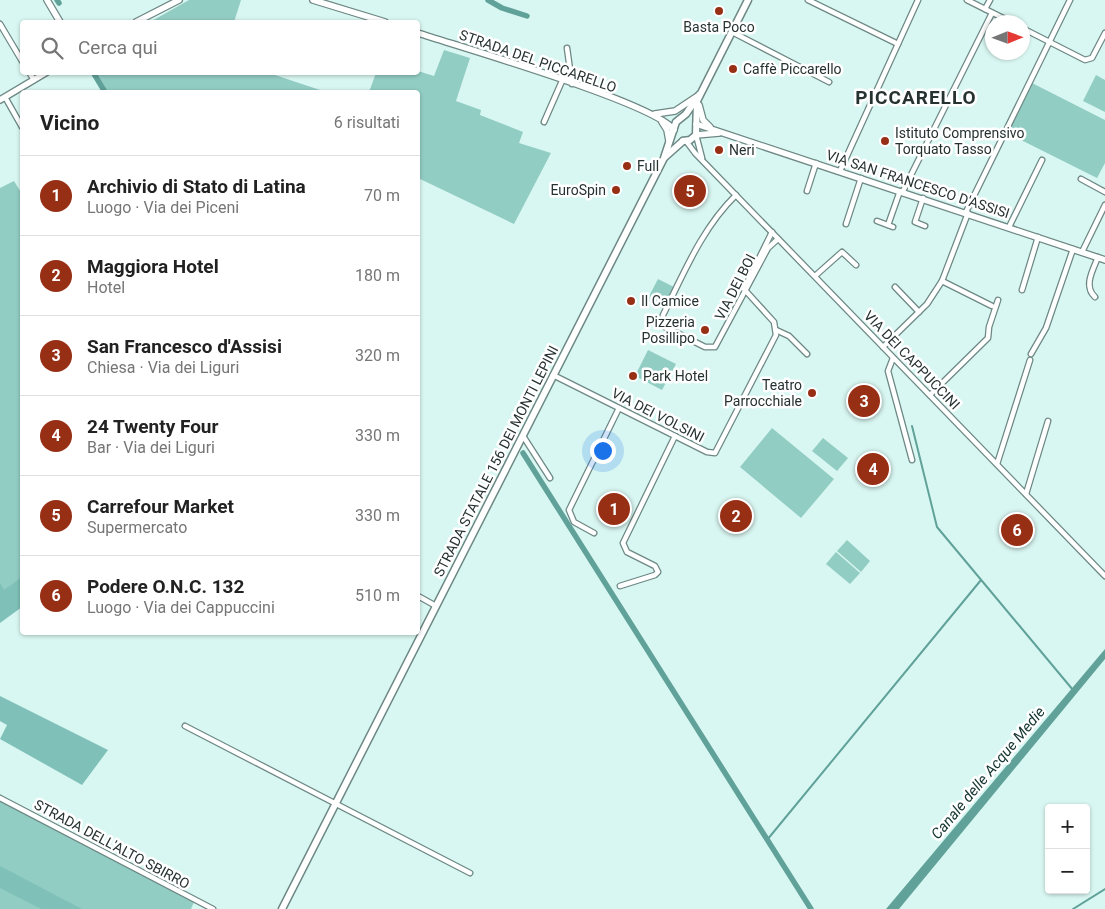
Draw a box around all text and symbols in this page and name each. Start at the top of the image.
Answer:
marker: Basta Poco [713,5,725,17]
north arrow [985,15,1030,60]
place label: Basta Poco [683,19,755,35]
search box [20,20,420,75]
street label: STRADA DEL PICCARELLO [457,27,619,95]
icon: search [38,34,66,62]
text: Cerca qui [78,36,158,59]
place label: Caffè Piccarello [743,61,842,77]
marker: Caffè Piccarello [727,63,739,75]
district label: PICCARELLO [855,86,977,109]
text: Vicino [40,111,99,135]
text: 6 risultati [334,113,400,132]
place label: Istituto Comprensivo Torquato Tasso [895,125,1025,157]
marker: Istituto Comprensivo Torquato Tasso [879,135,891,147]
place label: Neri [729,142,755,158]
marker: Neri [713,144,725,156]
street label: VIA SAN FRANCESCO D'ASSISI [824,147,1012,221]
place label: Full [637,158,659,174]
marker: Full [621,160,633,172]
pin: 5 [674,172,706,210]
text: Archivio di Stato di Latina [87,175,306,198]
place label: EuroSpin [551,182,606,198]
marker: EuroSpin [610,184,622,196]
text: 1 [51,186,61,205]
text: 70 m [364,186,400,205]
text: Luogo · Via dei Piceni [87,198,239,217]
street label: VIA DEI BOI [712,251,758,323]
text: Maggiora Hotel [87,255,219,278]
text: 2 [51,266,61,285]
text: 180 m [355,266,400,285]
text: Hotel [87,278,125,297]
place label: Il Camice [641,293,699,309]
marker: Il Camice [625,295,637,307]
street label: VIA DEI CAPPUCCINI [861,307,963,413]
place label: Pizzeria Posillipo [642,314,695,346]
marker: Pizzeria Posillipo [699,324,711,336]
text: San Francesco d'Assisi [87,335,282,358]
street label: STRADA STATALE 156 DEI MONTI LEPINI [431,343,561,579]
text: 3 [51,346,61,365]
text: 320 m [355,346,400,365]
text: Chiesa · Via dei Liguri [87,358,239,377]
place label: Park Hotel [643,368,708,384]
marker: Park Hotel [627,370,639,382]
place label: Teatro Parrocchiale [724,377,802,409]
pin: 3 [848,382,880,420]
street label: VIA DEI VOLSINI [609,385,707,445]
marker: Teatro Parrocchiale [806,387,818,399]
text: 24 Twenty Four [87,415,218,438]
text: 4 [51,426,61,445]
text: 330 m [355,426,400,445]
text: Bar · Via dei Liguri [87,438,215,457]
your location [590,438,616,464]
pin: 4 [857,450,889,488]
pin: 1 [598,490,630,528]
text: Carrefour Market [87,495,234,518]
pin: 2 [720,497,752,535]
text: 5 [51,506,61,525]
text: 330 m [355,506,400,525]
pin: 6 [1001,511,1033,549]
text: Supermercato [87,518,187,537]
text: Podere O.N.C. 132 [87,575,244,598]
text: 6 [51,586,61,605]
text: 510 m [355,586,400,605]
text: Luogo · Via dei Cappuccini [87,598,275,617]
water label: Canale delle Acque Medie [927,703,1049,843]
street label: STRADA DELL'ALTO SBIRRO [32,796,192,892]
map controls [1045,804,1090,894]
button: + [1045,804,1090,849]
button: − [1045,849,1090,894]

